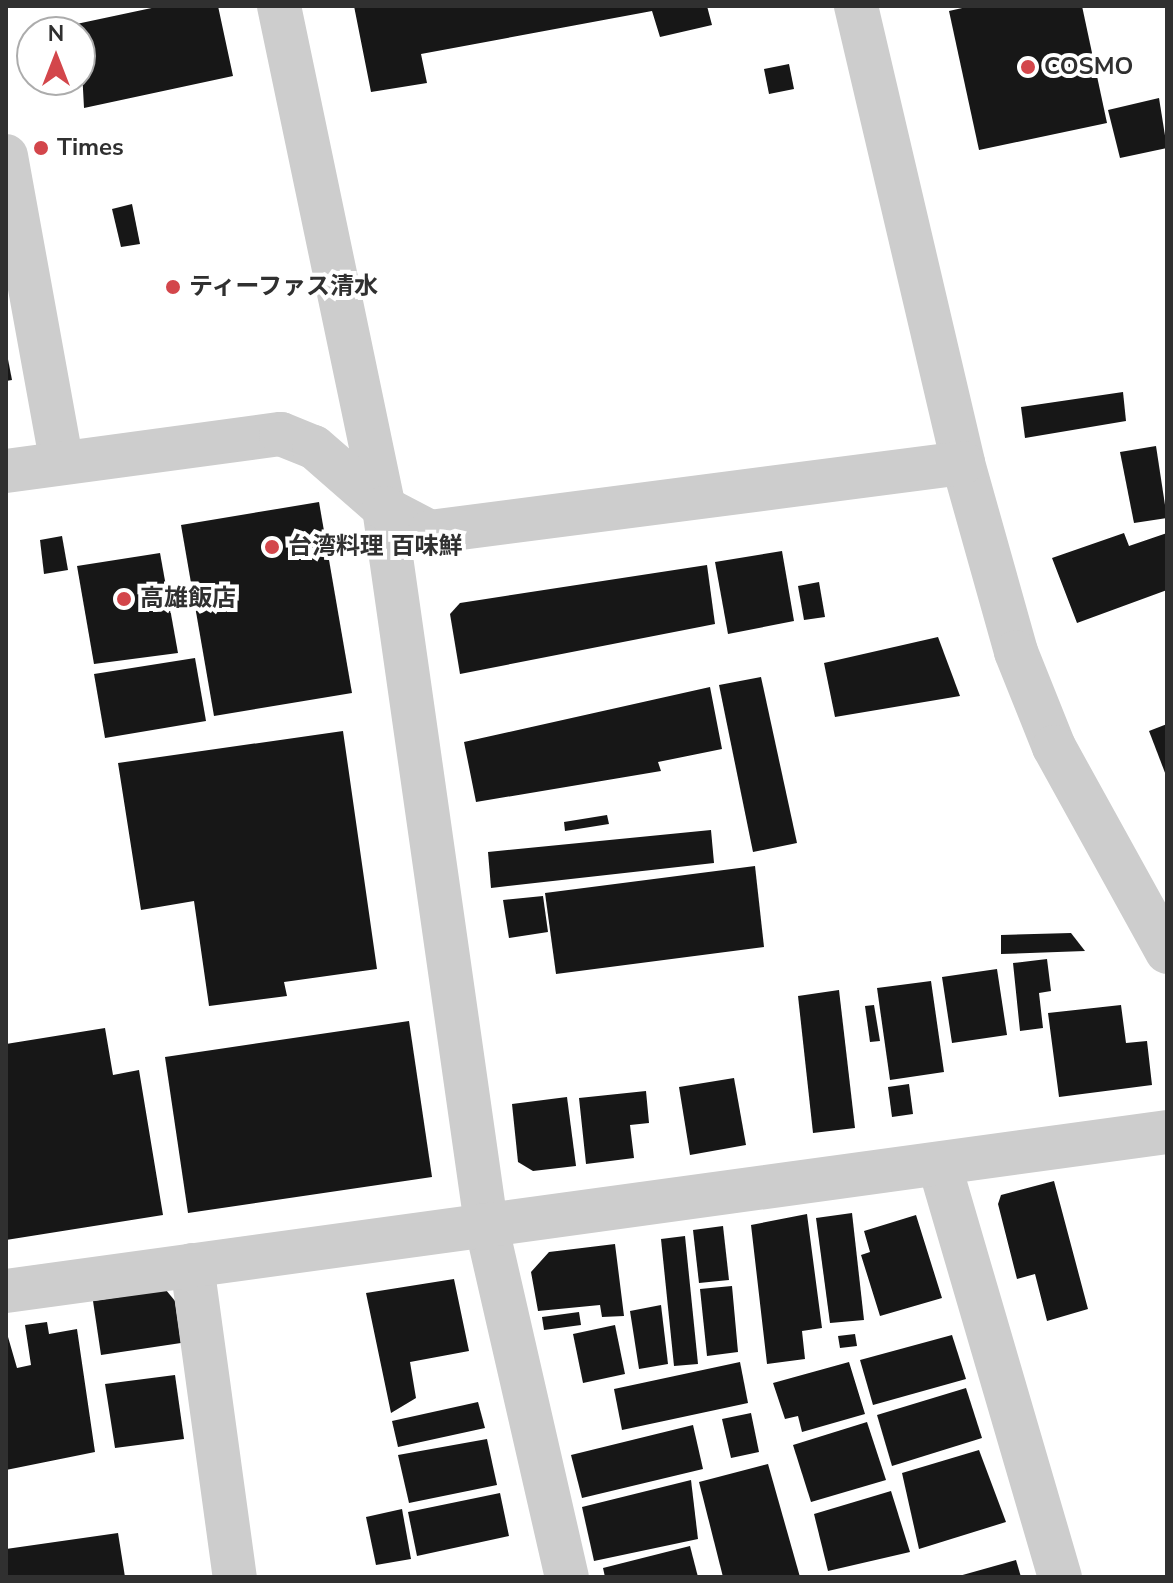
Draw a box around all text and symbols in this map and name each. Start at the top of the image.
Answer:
north arrow [16,16,96,96]
text: N [48,19,64,49]
place label: COSMO [1044,53,1133,81]
marker: COSMO [1019,58,1037,76]
place label: Times [57,134,124,162]
marker: Times [32,139,50,157]
place label: ティーファス清水 [189,273,381,301]
marker: ティーファス清水 [164,278,182,296]
place label: 台湾料理 百味鮮 [288,533,462,561]
marker: 台湾料理 百味鮮 [263,538,281,556]
place label: 高雄飯店 [140,585,236,613]
marker: 高雄飯店 [115,590,133,608]

